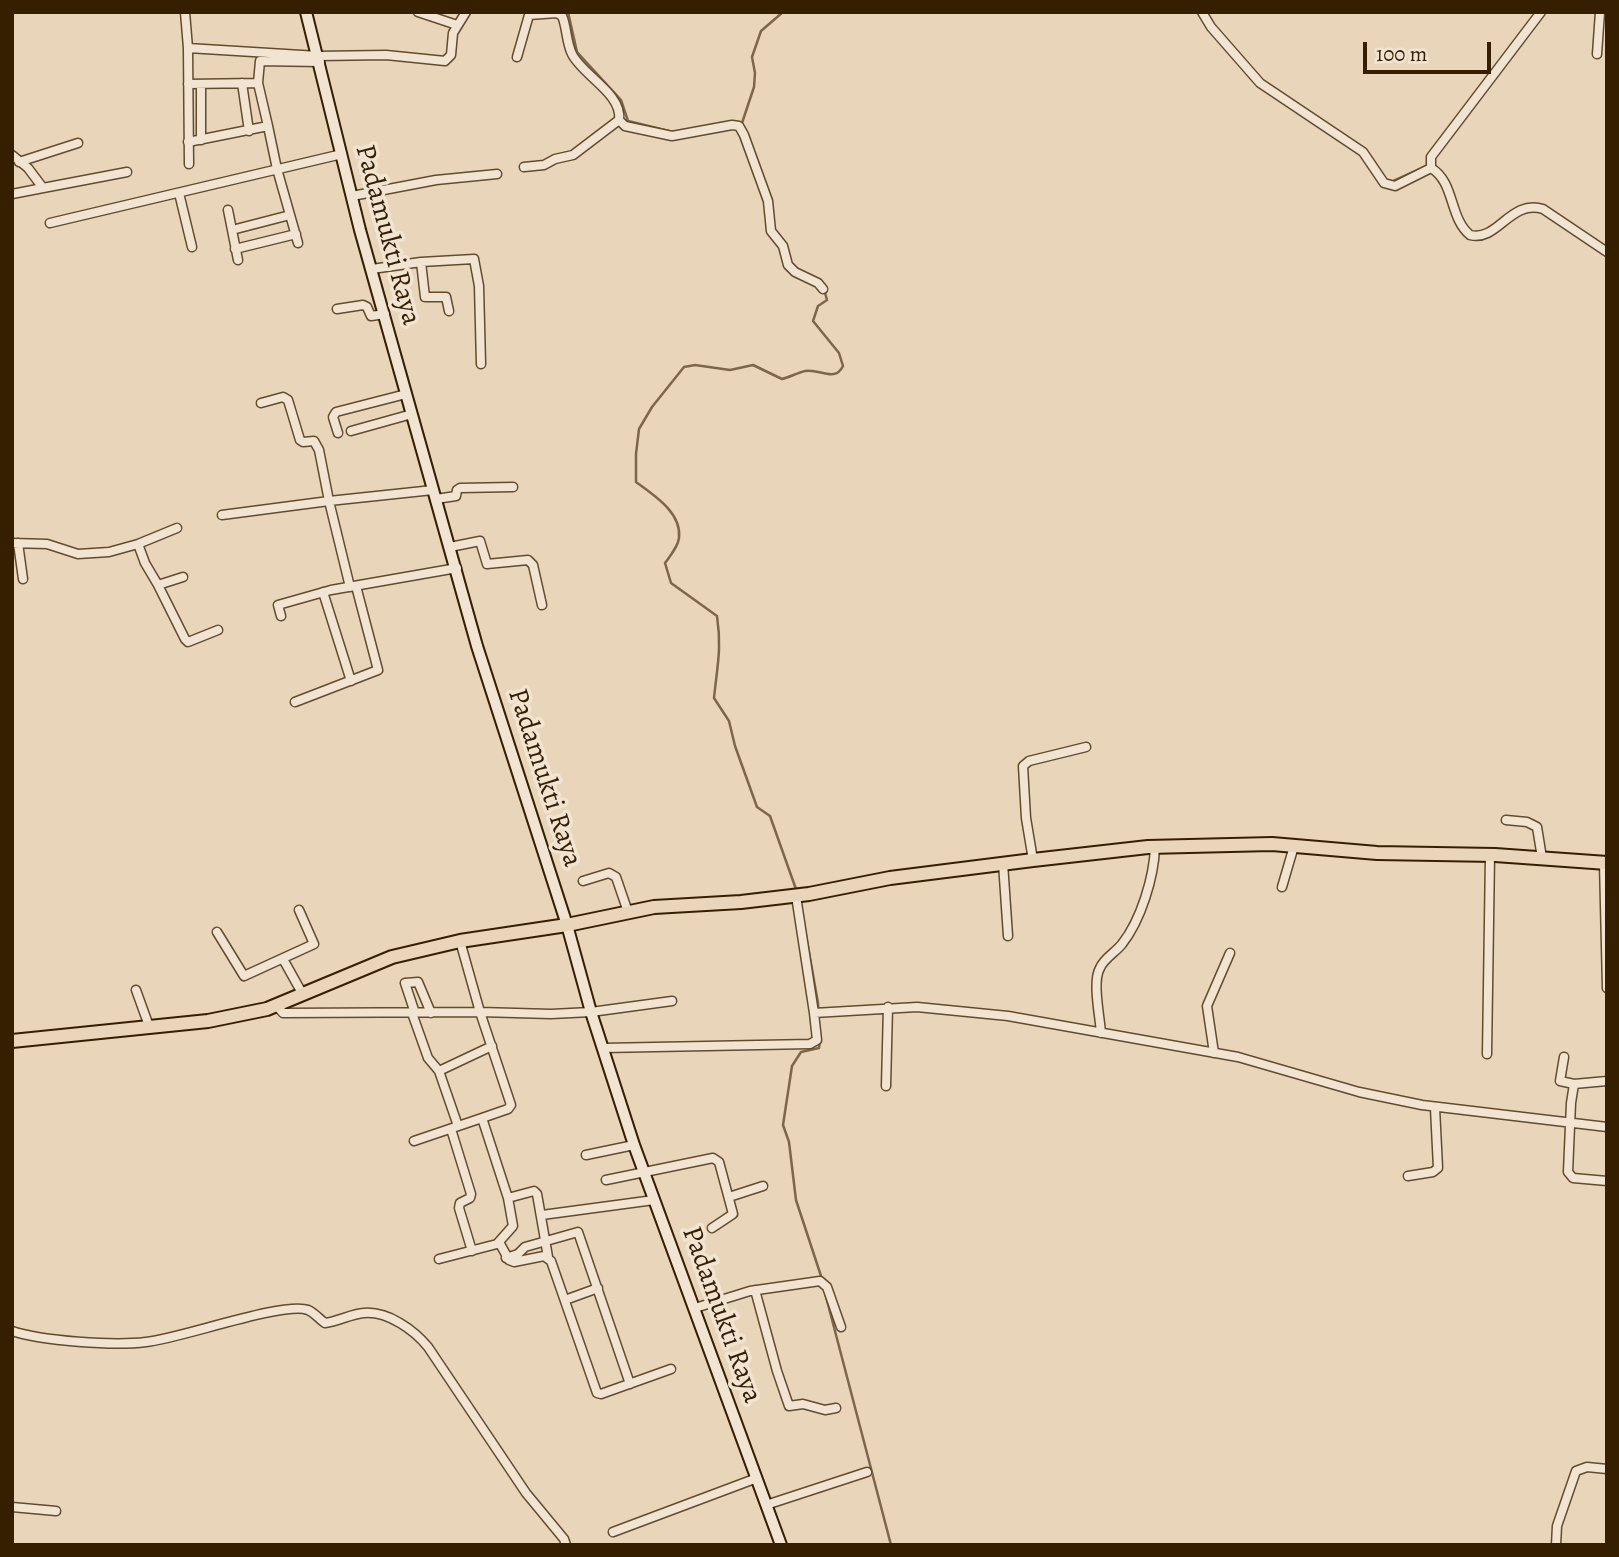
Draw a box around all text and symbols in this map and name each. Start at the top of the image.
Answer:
scale bar [1367,28,1495,72]
text: 100 m [1376,40,1427,68]
street label: Padamukti Raya [347,141,427,329]
street label: Padamukti Raya [499,685,589,871]
street label: Padamukti Raya [674,1222,768,1408]

